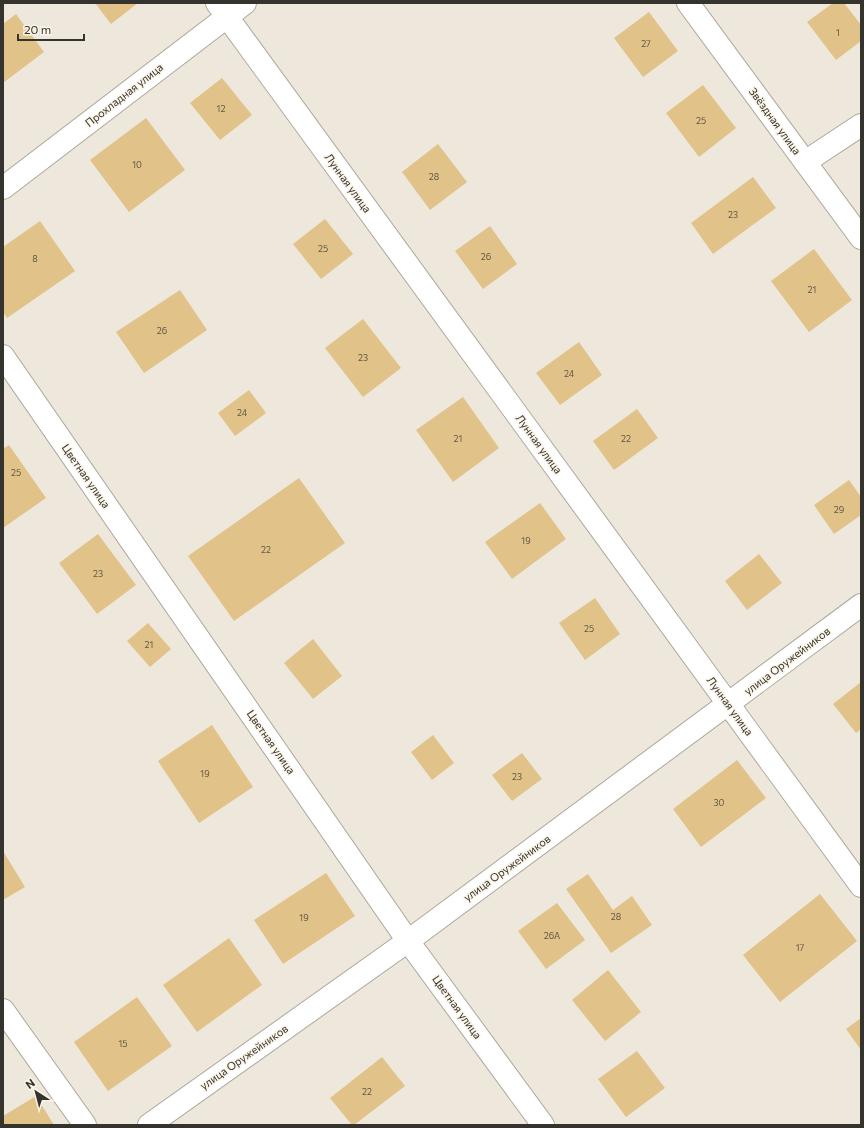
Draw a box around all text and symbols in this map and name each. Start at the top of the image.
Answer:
scale bar [18,16,84,42]
text: 20 m [24,22,51,36]
house number: 1 [836,27,840,38]
house number: 27 [641,38,651,49]
street label: Прохладная улица [82,60,165,129]
street label: Звёздная улица [747,85,804,157]
house number: 12 [217,103,225,114]
house number: 25 [696,115,706,126]
street label: Лунная улица [323,151,374,215]
house number: 10 [132,159,142,170]
house number: 28 [429,171,439,182]
house number: 23 [728,209,738,220]
house number: 25 [318,243,328,254]
house number: 26 [481,251,491,262]
house number: 8 [32,253,38,264]
house number: 21 [808,284,816,295]
house number: 26 [157,325,167,336]
house number: 23 [358,352,368,363]
house number: 24 [564,368,575,379]
house number: 24 [237,407,248,418]
street label: Лунная улица [514,412,565,476]
house number: 21 [454,433,462,444]
house number: 22 [621,433,631,444]
street label: Цветная улица [60,441,113,510]
house number: 25 [11,467,21,478]
house number: 29 [834,504,844,515]
house number: 19 [521,535,531,546]
house number: 22 [261,544,271,555]
house number: 23 [93,568,103,579]
house number: 25 [584,623,594,634]
street label: улица Оружейников [741,624,832,697]
house number: 21 [145,639,153,650]
street label: Лунная улица [705,674,756,738]
street label: Цветная улица [245,707,298,776]
house number: 19 [200,768,210,779]
house number: 23 [512,771,522,782]
house number: 30 [713,797,725,808]
street label: улица Оружейников [461,832,553,904]
house number: 28 [611,911,621,922]
house number: 19 [299,912,309,923]
house number: 26А [544,930,560,941]
house number: 17 [796,942,805,953]
street label: Цветная улица [430,972,485,1041]
street label: улица Оружейников [197,1021,290,1092]
house number: 15 [118,1038,128,1049]
north arrow [16,1072,56,1112]
text: N [23,1076,37,1091]
house number: 22 [362,1086,372,1097]

